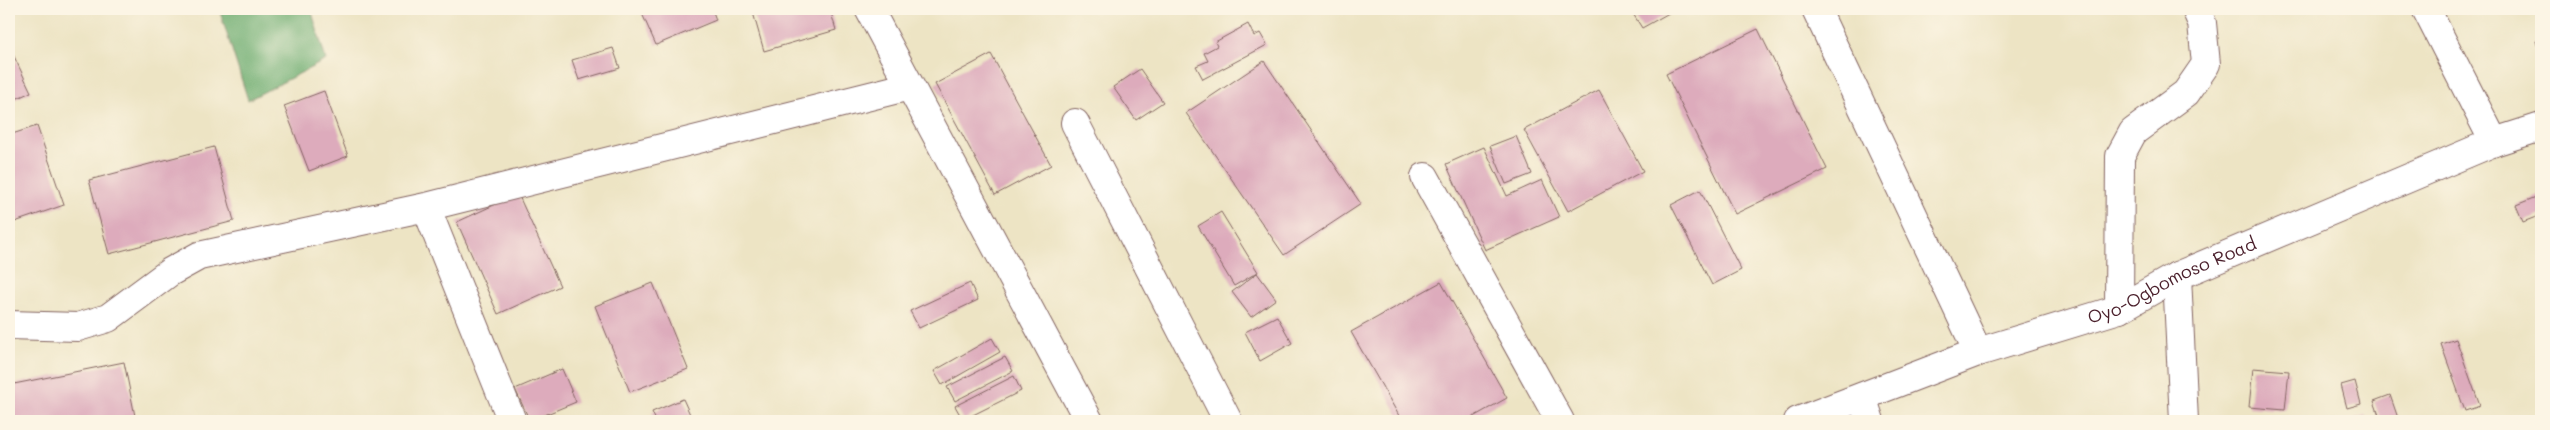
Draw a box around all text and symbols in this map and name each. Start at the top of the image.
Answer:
street label: Oyo-Ogbomoso Road [2084,231,2260,329]

